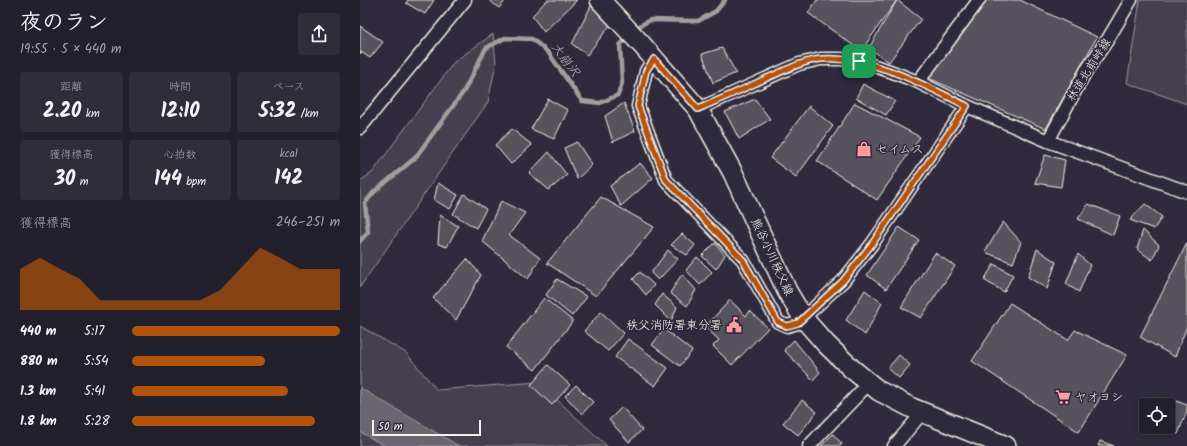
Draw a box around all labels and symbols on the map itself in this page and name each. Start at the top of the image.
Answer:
street label: 林道北前峠線 [1062,34,1116,106]
water label: 大崩沢 [545,38,586,83]
pin [842,44,876,78]
shop icon: セイムス [855,140,873,158]
place label: セイムス [876,140,924,159]
street label: 熊谷小川秩父線 [746,215,798,299]
place label: 秩父消防署東分署 [626,316,722,335]
public building icon: 秩父消防署東分署 [725,316,743,334]
supermarket icon: ヤオヨシ [1054,388,1072,406]
place label: ヤオヨシ [1075,388,1123,407]
scale bar [372,418,481,437]

